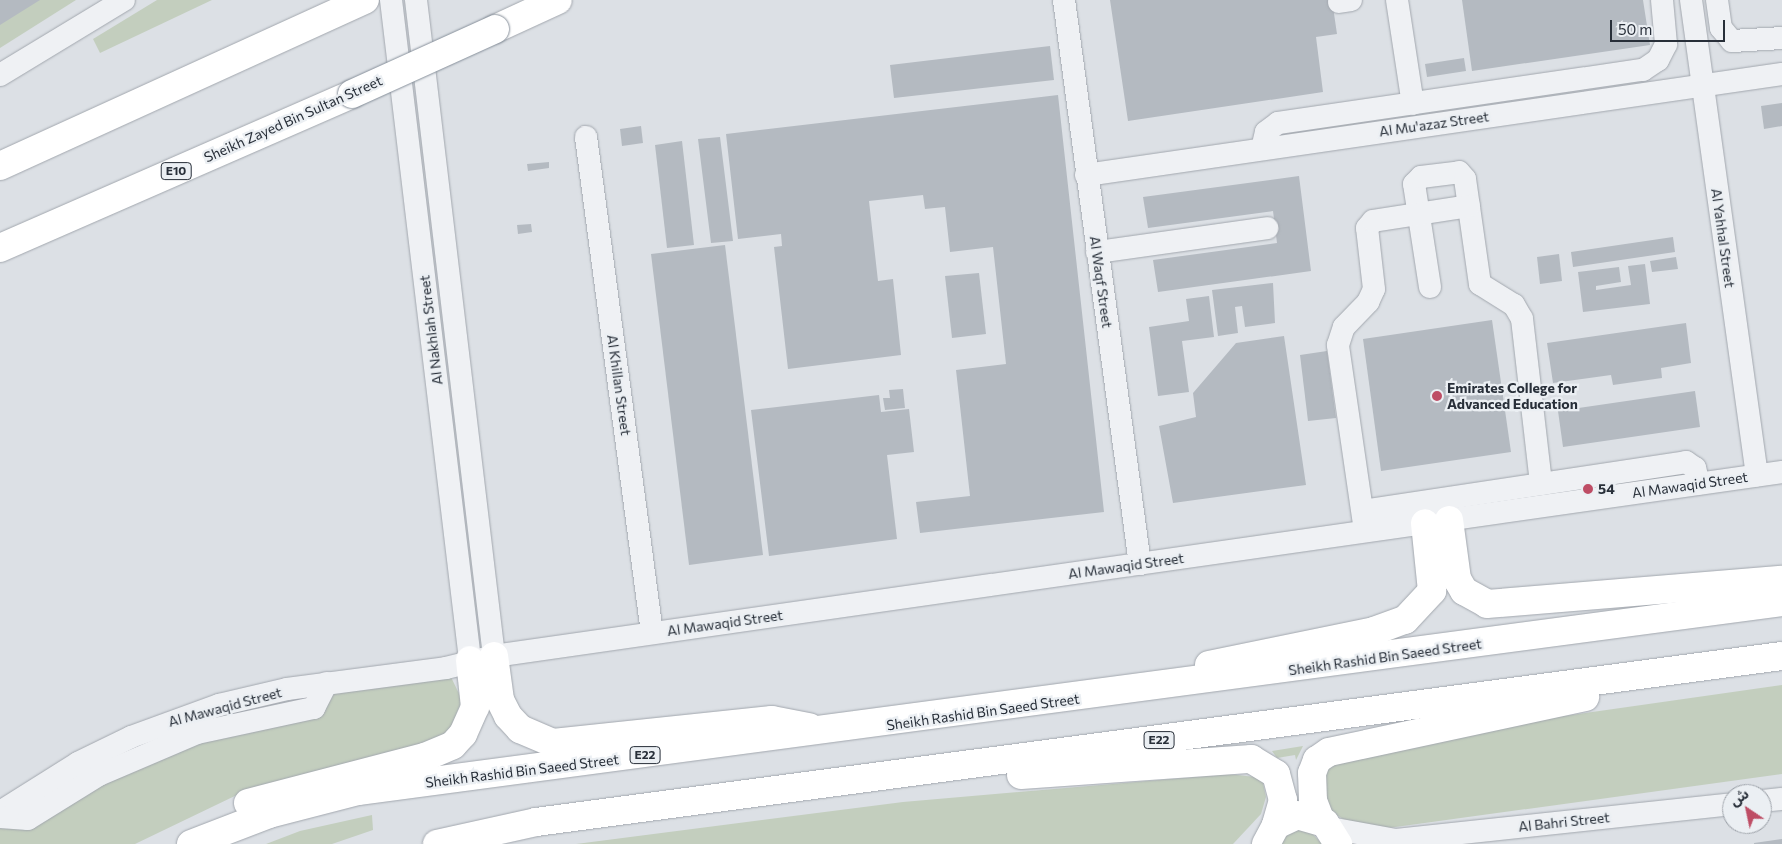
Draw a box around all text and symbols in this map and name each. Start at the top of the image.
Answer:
scale bar [1612,10,1727,42]
text: 50 m [1618,20,1652,38]
street label: Sheikh Zayed Bin Sultan Street [201,72,385,166]
street label: Al Mu'azaz Street [1378,108,1490,140]
road number: E10 [160,162,192,180]
street label: Al Yahhal Street [1708,187,1738,289]
street label: Al Waqf Street [1086,235,1116,329]
street label: Al Nakhlah Street [416,274,446,386]
street label: Al Khillan Street [604,334,634,436]
place label: Emirates College for Advanced Education [1447,380,1578,412]
marker: Emirates College for Advanced Education [1431,390,1443,402]
street label: Al Mawaqid Street [1631,469,1749,501]
place label: 54 [1598,481,1615,497]
marker: 54 [1582,483,1594,495]
street label: Al Mawaqid Street [1067,550,1185,582]
street label: Al Mawaqid Street [666,607,784,639]
street label: Sheikh Rashid Bin Saeed Street [1287,635,1483,679]
street label: Al Mawaqid Street [166,684,284,730]
street label: Sheikh Rashid Bin Saeed Street [885,690,1081,734]
road number: E22 [1143,730,1175,750]
road number: E22 [629,746,661,764]
street label: Sheikh Rashid Bin Saeed Street [424,751,620,791]
north arrow [1722,784,1772,834]
text: ش [1726,785,1752,809]
street label: Al Bahri Street [1518,809,1610,835]

